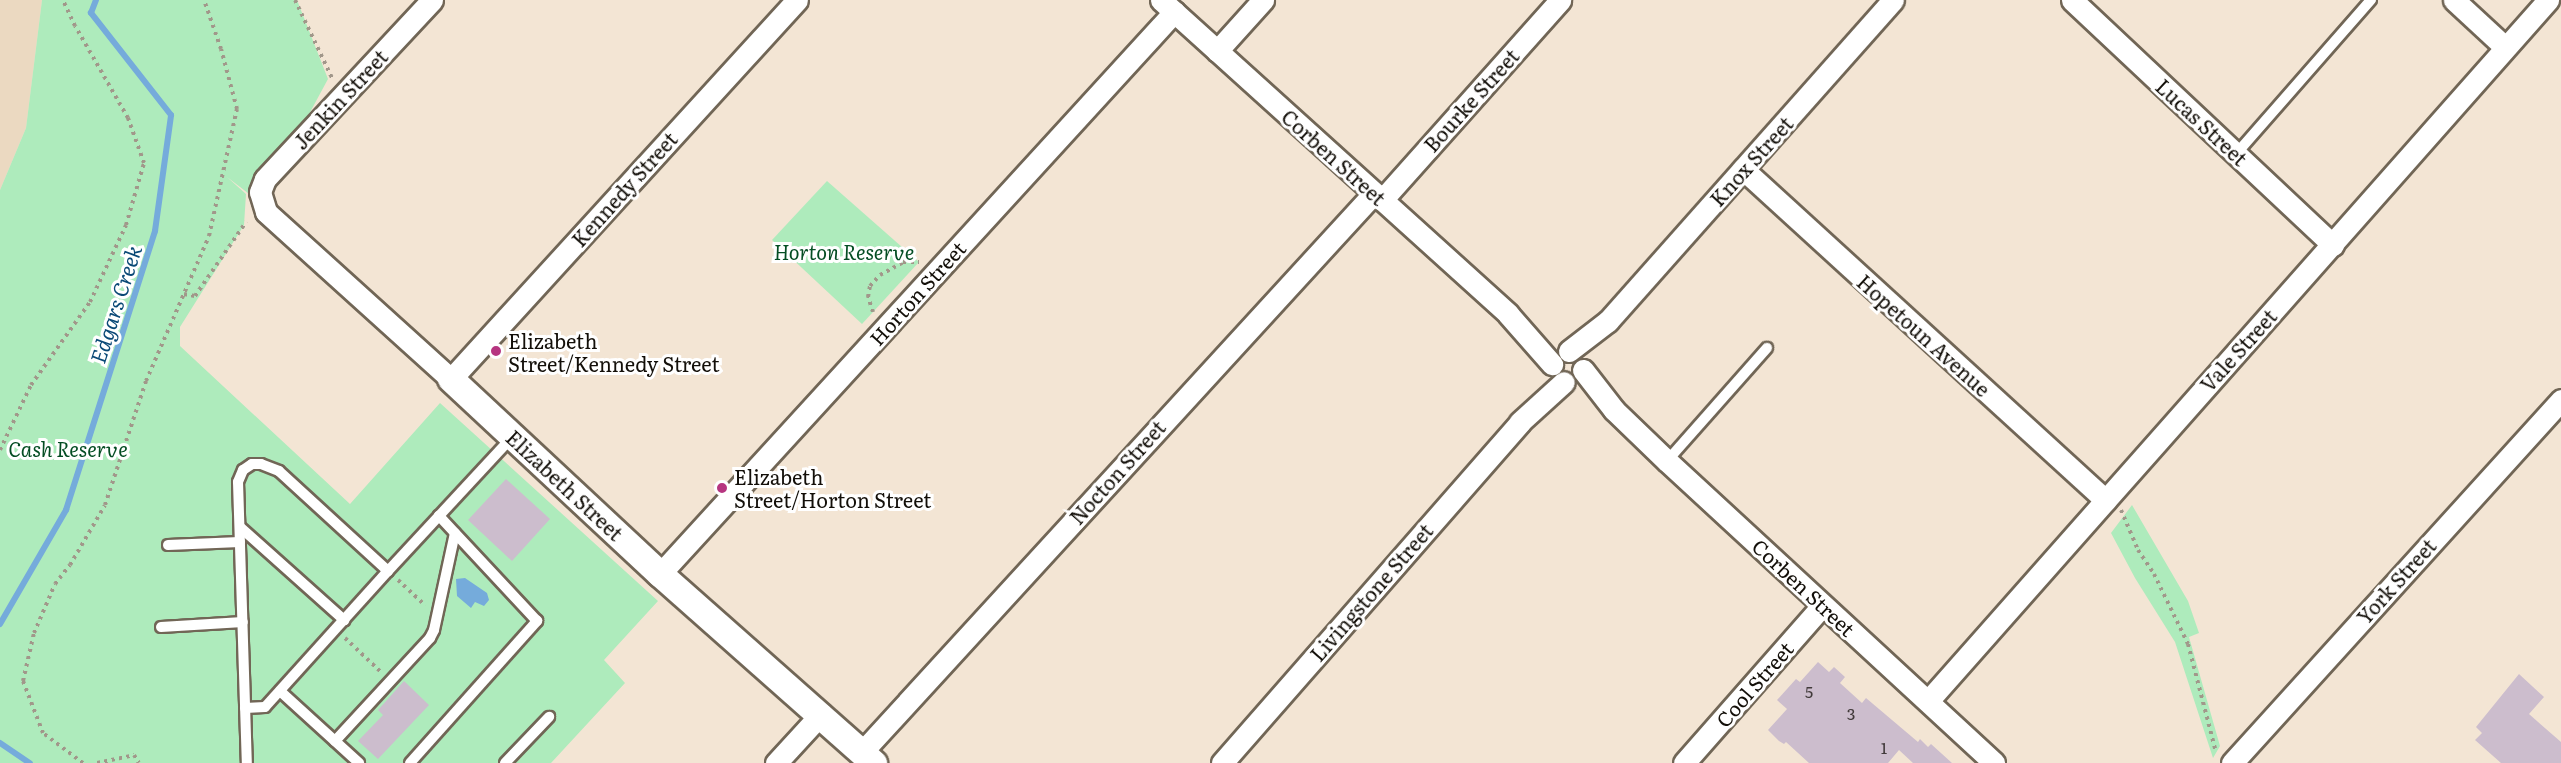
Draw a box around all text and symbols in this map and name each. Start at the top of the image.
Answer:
street label: Jenkin Street [288,44,392,154]
street label: Bourke Street [1419,44,1523,156]
street label: Lucas Street [2151,74,2253,170]
street label: Corben Street [1277,104,1391,210]
street label: Knox Street [1705,111,1797,211]
street label: Kennedy Street [566,127,682,251]
street label: Horton Street [864,236,970,350]
park label: Horton Reserve [774,239,914,263]
water label: Edgars Creek [84,242,146,366]
street label: Hopetoun Avenue [1853,269,1995,401]
street label: Vale Street [2195,304,2281,396]
place label: Elizabeth Street/Kennedy Street [508,328,719,375]
marker: Elizabeth Street/Kennedy Street [489,344,503,358]
street label: Nocton Street [1064,415,1170,529]
street label: Elizabeth Street [502,425,628,545]
park label: Cash Reserve [8,436,128,460]
place label: Elizabeth Street/Horton Street [734,464,931,511]
marker: Elizabeth Street/Horton Street [715,481,729,495]
street label: Livingstone Street [1305,518,1437,666]
street label: Corben Street [1748,533,1860,641]
street label: York Street [2351,533,2441,629]
street label: Cool Street [1710,636,1798,732]
house number: 5 [1805,681,1813,701]
house number: 3 [1847,703,1855,723]
house number: 1 [1881,737,1887,757]

